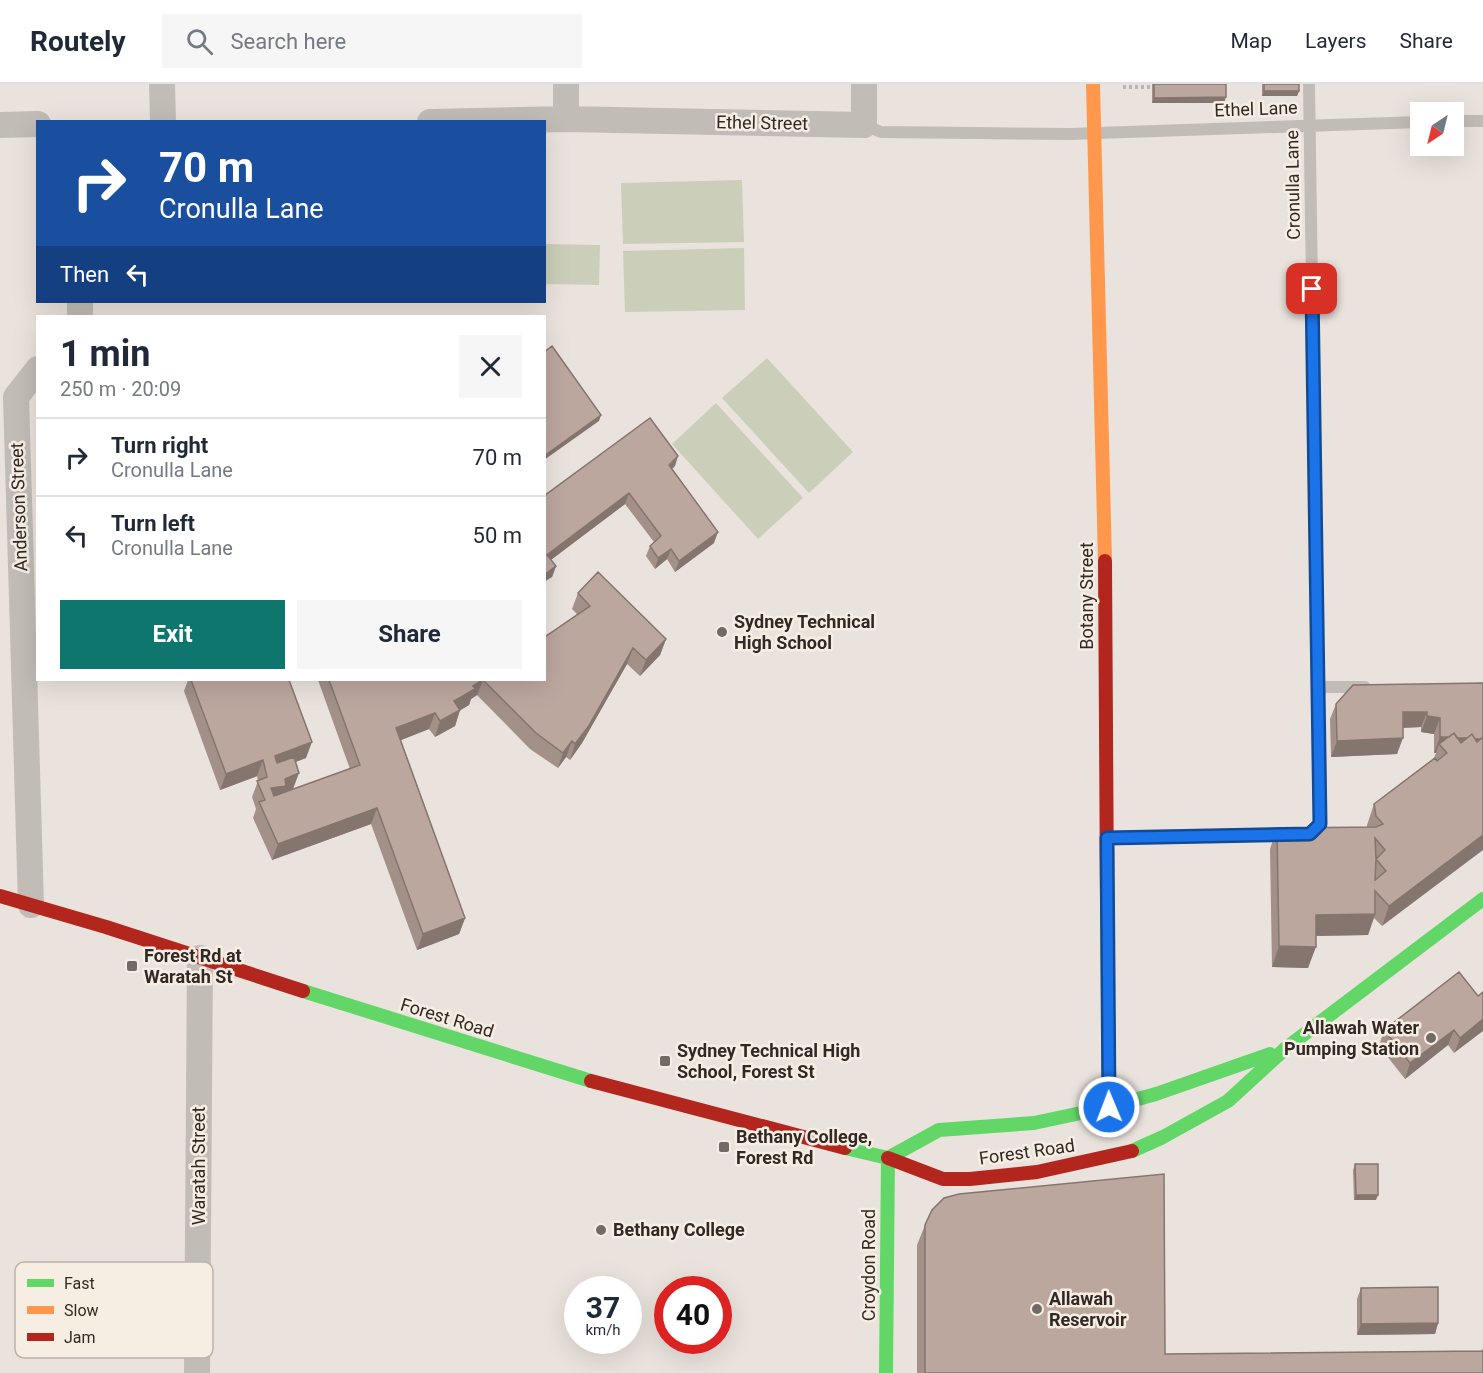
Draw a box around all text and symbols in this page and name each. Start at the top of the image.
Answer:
search box [162,14,582,68]
text: Routely [30,25,126,58]
icon: search [183,25,216,58]
text: Search here [231,29,346,54]
text: Map [1230,29,1272,53]
text: Layers [1305,29,1366,53]
text: Share [1399,29,1453,53]
street label: Ethel Lane [1214,97,1298,120]
north arrow [1410,102,1464,156]
map controls [1410,102,1464,156]
street label: Ethel Street [716,111,808,134]
street label: Cronulla Lane [1281,130,1304,240]
text: 70 m [159,143,254,192]
icon: right [60,144,138,222]
text: Cronulla Lane [159,193,324,225]
icon: left [121,258,154,291]
text: Then [60,262,109,287]
pin [1286,263,1337,314]
icon: arrive [1295,272,1328,305]
text: 1 min [60,333,151,375]
button: close [459,335,522,398]
text: 250 m · 20:09 [60,377,181,401]
text: Turn right [111,433,208,458]
icon: right [60,441,93,474]
street label: Anderson Street [6,442,31,572]
text: 70 m [473,445,522,470]
text: Cronulla Lane [111,458,233,482]
text: Turn left [111,511,195,536]
icon: left [60,519,93,552]
text: 50 m [473,523,522,548]
text: Cronulla Lane [111,536,233,560]
street label: Botany Street [1076,542,1097,650]
button: Exit [60,600,285,669]
button: Share [297,600,522,669]
place label: Sydney Technical High School [734,611,875,653]
marker: Sydney Technical High School [715,625,729,639]
place label: Forest Rd at Waratah St [144,945,242,987]
marker: Forest Rd at Waratah St [125,959,139,973]
street label: Forest Road [398,993,496,1042]
place label: Allawah Water Pumping Station [1284,1017,1419,1059]
marker: Allawah Water Pumping Station [1424,1031,1438,1045]
place label: Sydney Technical High School, Forest St [677,1040,860,1082]
marker: Sydney Technical High School, Forest St [658,1054,672,1068]
position arrow [1077,1075,1141,1139]
street label: Waratah Street [188,1107,209,1225]
place label: Bethany College, Forest Rd [736,1126,872,1168]
street label: Forest Road [978,1134,1076,1169]
marker: Bethany College, Forest Rd [717,1140,731,1154]
street label: Croydon Road [858,1209,879,1321]
place label: Bethany College [613,1219,745,1240]
marker: Bethany College [594,1223,608,1237]
legend [15,1262,213,1358]
text: Fast [64,1274,95,1293]
speed limit sign: 40 [654,1276,732,1354]
place label: Allawah Reservoir [1049,1288,1127,1330]
text: 37 [586,1290,620,1325]
text: Slow [64,1301,99,1320]
marker: Allawah Reservoir [1030,1302,1044,1316]
text: km/h [585,1321,621,1339]
text: Jam [64,1328,96,1347]

